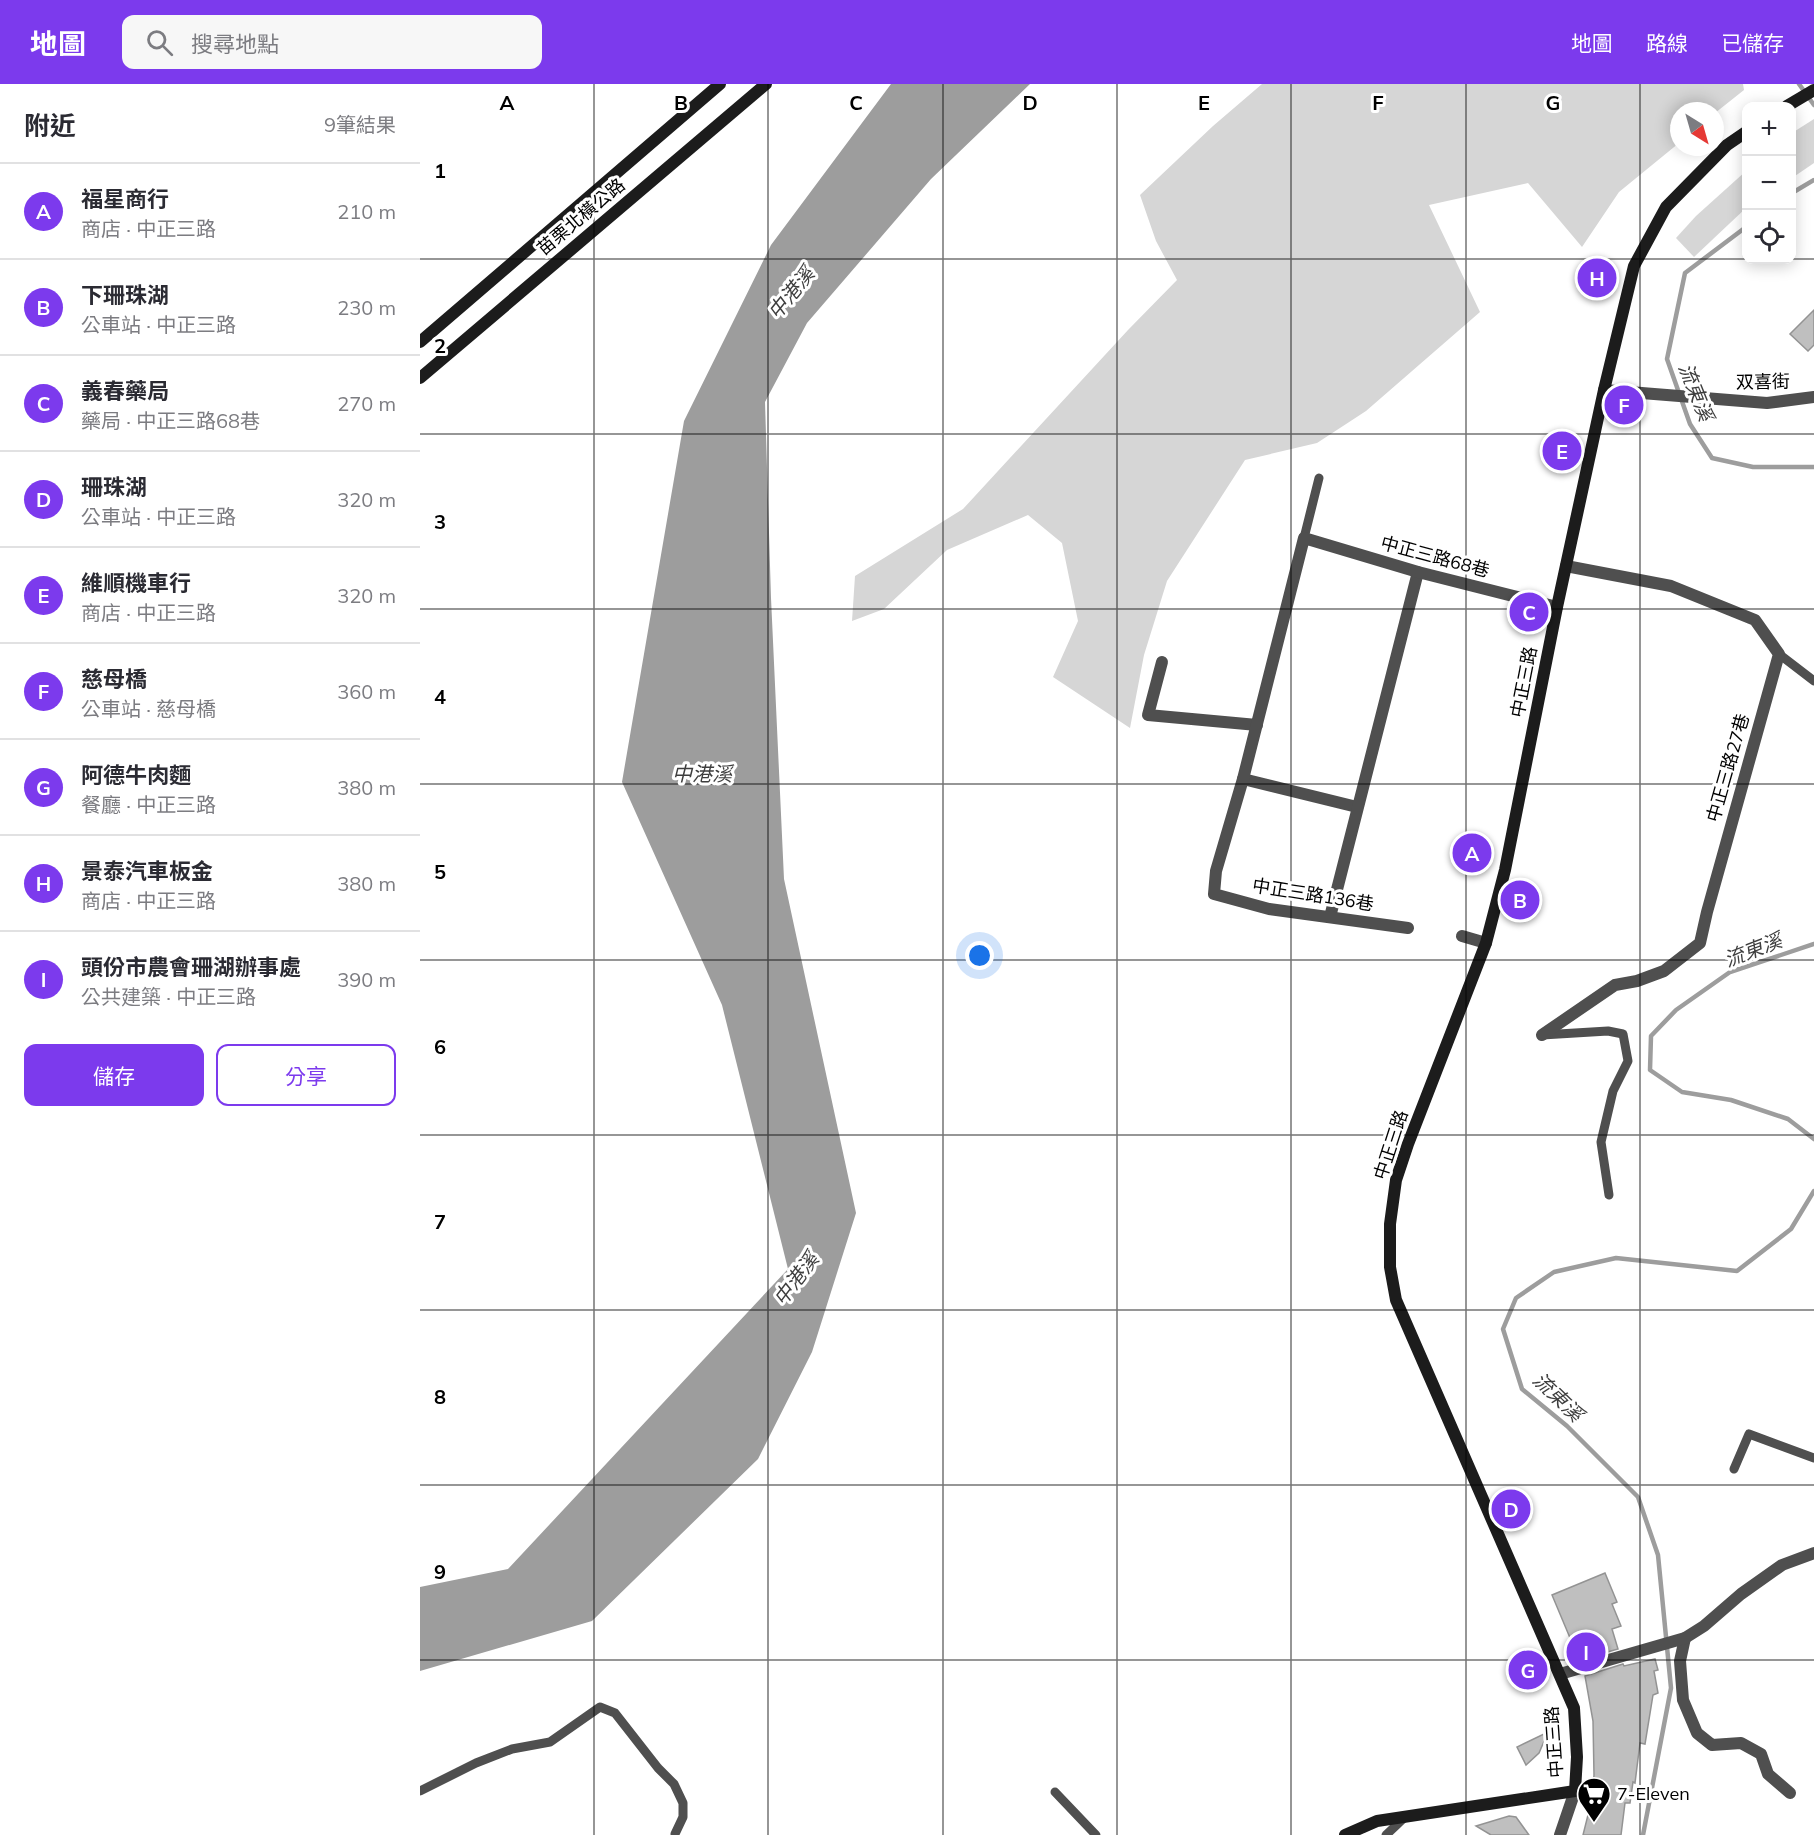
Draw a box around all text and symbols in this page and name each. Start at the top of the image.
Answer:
search box [122,15,542,69]
text: 地圖 [30,26,86,61]
icon: search [143,26,176,59]
text: 搜尋地點 [191,30,279,58]
text: 地圖 [1571,30,1613,56]
text: 路線 [1646,30,1688,56]
text: 已儲存 [1721,30,1784,56]
text: A [500,90,515,115]
text: B [674,90,688,115]
text: C [849,90,863,115]
text: D [1022,90,1038,115]
text: E [1198,90,1210,115]
text: F [1372,90,1384,115]
text: G [1546,90,1560,115]
north arrow [1670,102,1724,156]
map controls [1742,102,1796,264]
button: + [1742,102,1796,156]
text: 附近 [24,109,76,142]
text: 9筆結果 [324,112,396,137]
button: − [1742,156,1796,210]
text: 1 [434,158,446,183]
street label: 苗栗北橫公路 [532,173,629,260]
text: 福星商行 [81,185,169,213]
text: A [36,199,51,224]
text: 210 m [337,199,396,224]
button: locate [1742,210,1796,264]
text: 商店 · 中正三路 [81,216,216,241]
pin: H [1578,256,1616,300]
water label: 中港溪 [762,259,821,324]
text: 下珊珠湖 [81,281,169,309]
text: B [37,295,50,320]
text: 230 m [337,295,396,320]
text: 公車站 · 中正三路 [81,312,236,337]
text: 2 [434,333,446,358]
water label: 流東溪 [1674,359,1720,427]
street label: 双喜街 [1736,370,1790,393]
text: 義春藥局 [81,377,169,405]
pin: F [1604,382,1644,428]
text: C [37,391,50,416]
text: 270 m [337,391,396,416]
text: 藥局 · 中正三路68巷 [81,408,260,433]
pin: E [1542,428,1582,473]
text: 珊珠湖 [81,473,147,501]
text: D [36,487,51,512]
text: 320 m [337,487,396,512]
text: 公車站 · 中正三路 [81,504,236,529]
text: 3 [434,509,446,534]
street label: 中正三路68巷 [1378,531,1492,582]
text: 維順機車行 [81,569,191,597]
text: E [38,583,49,608]
text: 320 m [337,583,396,608]
pin: C [1510,590,1548,634]
text: 商店 · 中正三路 [81,600,216,625]
street label: 中正三路 [1505,644,1542,719]
text: 慈母橋 [81,665,147,693]
text: F [38,679,49,704]
text: 360 m [337,679,396,704]
text: 4 [434,684,446,709]
text: 公車站 · 慈母橋 [81,696,216,721]
street label: 中正三路27巷 [1701,711,1754,825]
text: 阿德牛肉麵 [81,761,191,789]
water label: 中港溪 [672,761,735,786]
text: G [36,775,51,800]
text: 380 m [337,775,396,800]
text: 餐廳 · 中正三路 [81,792,216,817]
pin: A [1452,830,1492,876]
text: 景泰汽車板金 [81,857,213,885]
text: 5 [434,859,446,884]
text: H [36,871,51,896]
text: 380 m [337,871,396,896]
street label: 中正三路136巷 [1251,874,1375,915]
pin: B [1500,878,1540,922]
text: 商店 · 中正三路 [81,888,216,913]
water label: 流東溪 [1720,926,1788,972]
your location [965,941,994,970]
text: 頭份市農會珊湖辦事處 [81,953,301,981]
text: I [41,967,46,992]
text: 390 m [337,967,396,992]
text: 公共建築 · 中正三路 [81,984,256,1009]
text: 6 [434,1034,446,1059]
button: 儲存 [24,1044,204,1106]
button: 分享 [216,1044,396,1106]
street label: 中正三路 [1368,1107,1413,1183]
text: 7 [434,1209,446,1234]
water label: 中港溪 [768,1245,825,1310]
water label: 流東溪 [1528,1367,1591,1429]
text: 8 [434,1384,446,1409]
pin: D [1492,1486,1530,1532]
text: 9 [434,1559,446,1584]
pin: I [1566,1630,1606,1674]
pin: G [1508,1648,1548,1692]
street label: 中正三路 [1540,1705,1567,1779]
supermarket icon: 7-Eleven [1576,1776,1612,1823]
place label: 7-Eleven [1617,1782,1690,1805]

